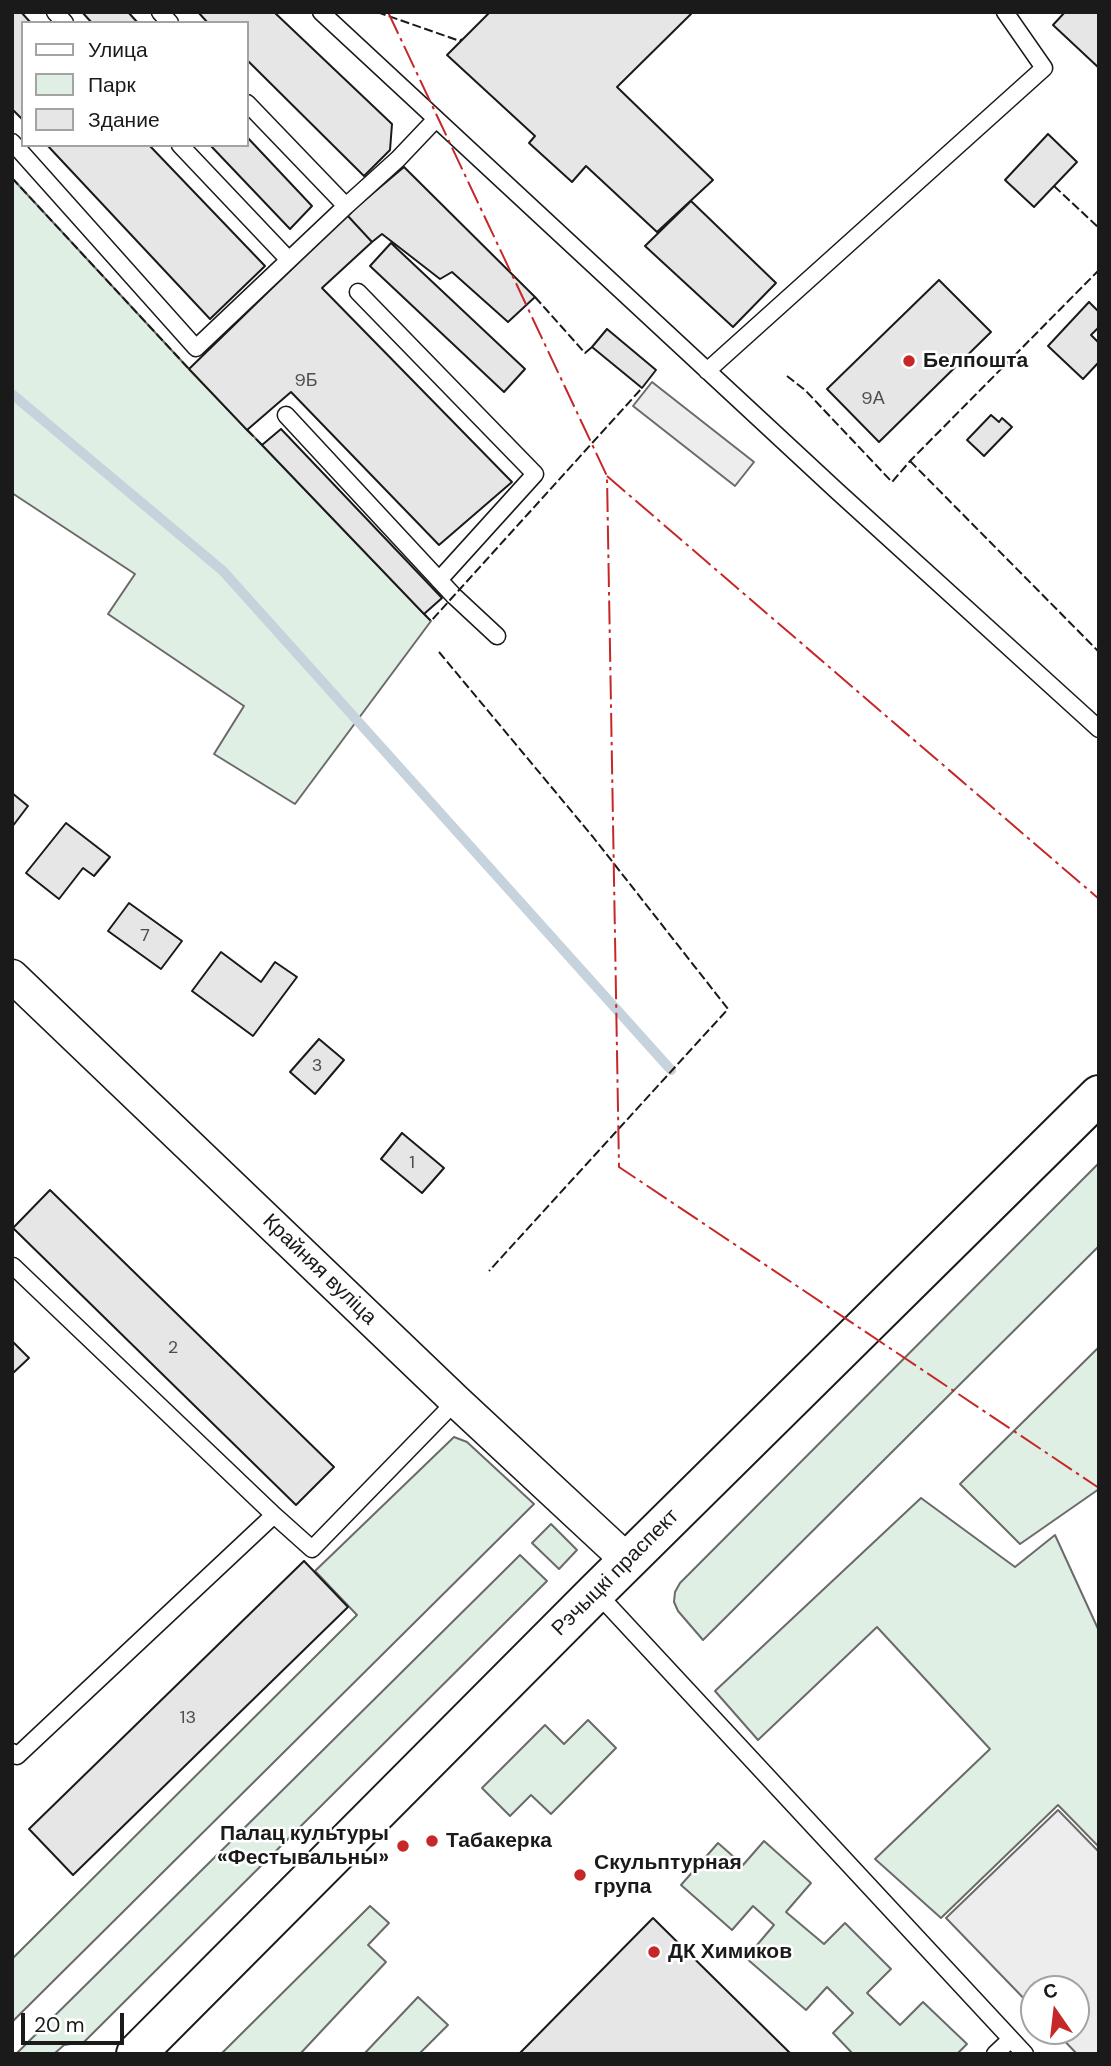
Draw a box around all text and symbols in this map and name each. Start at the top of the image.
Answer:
legend [21,21,248,147]
text: Улица [88,36,148,64]
text: Парк [88,71,136,99]
text: Здание [88,106,160,134]
place label: Белпошта [923,348,1028,374]
marker: Белпошта [901,353,917,369]
house number: 9Б [294,370,318,392]
house number: 9А [861,388,885,410]
house number: 7 [140,925,150,947]
house number: 3 [312,1055,322,1077]
house number: 1 [409,1152,415,1174]
street label: Крайняя вуліца [257,1209,381,1331]
house number: 2 [168,1337,178,1359]
street label: Рэчыцкі праспект [547,1504,685,1642]
house number: 13 [180,1707,196,1729]
place label: Палац культуры «Фестывальны» [217,1821,389,1871]
place label: Табакерка [446,1828,552,1854]
marker: Табакерка [424,1833,440,1849]
marker: Палац культуры «Фестывальны» [395,1838,411,1854]
place label: Скульптурная група [594,1850,742,1900]
marker: Скульптурная група [572,1867,588,1883]
place label: ДК Химиков [668,1939,792,1965]
marker: ДК Химиков [646,1944,662,1960]
north arrow [1020,1975,1090,2045]
text: С [1041,1977,1060,2005]
scale bar [24,2000,128,2044]
text: 20 m [34,2011,85,2039]

